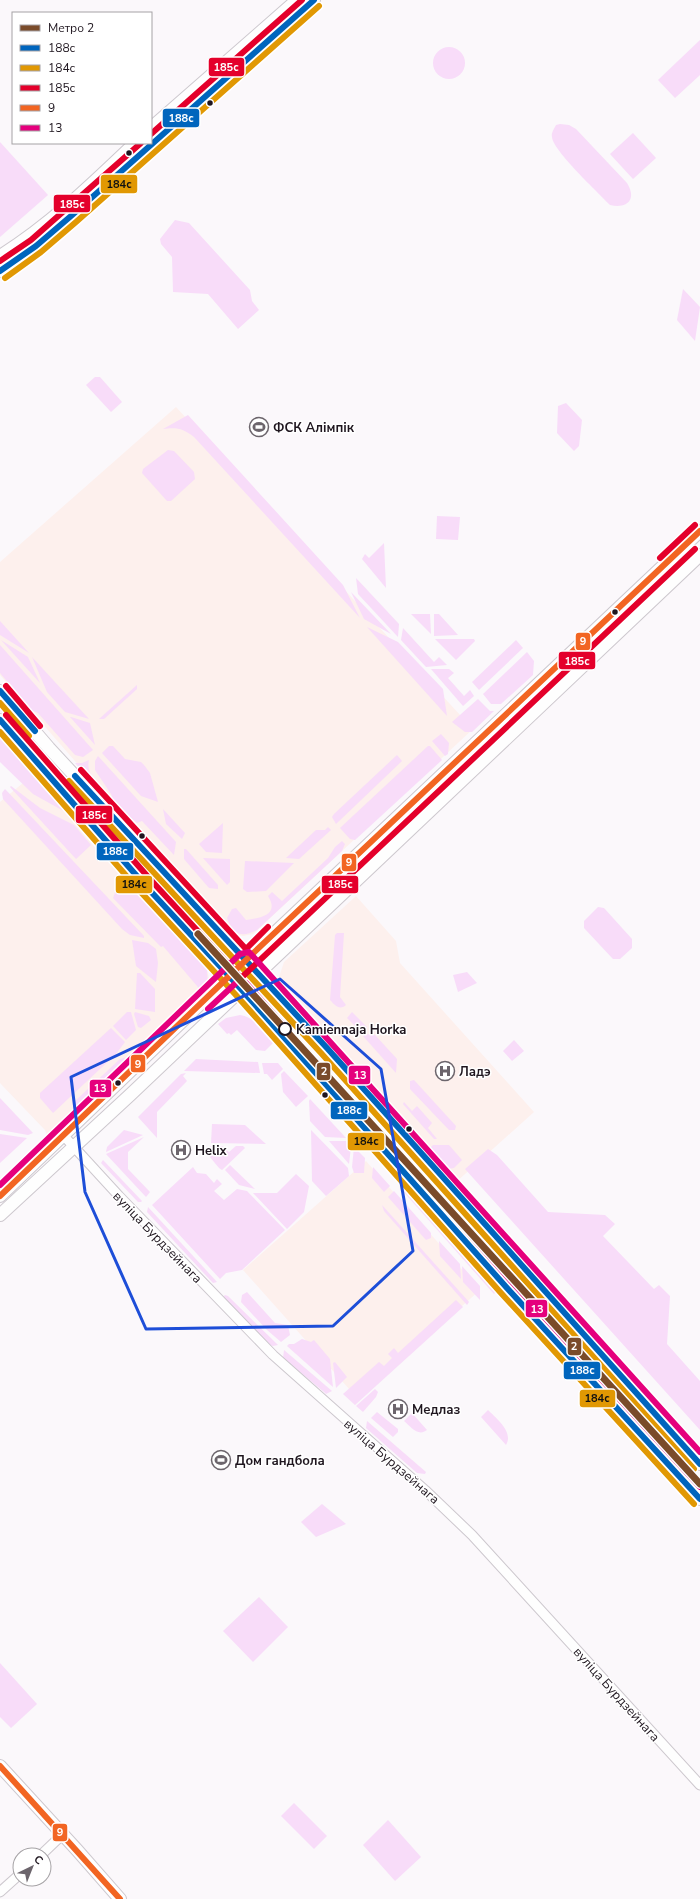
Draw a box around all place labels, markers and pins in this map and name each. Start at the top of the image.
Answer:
unlabelled marker [205,98,215,108]
unlabelled marker [124,148,134,158]
sports icon: ФСК Алімпік [248,416,270,438]
place label: ФСК Алімпік [273,419,355,437]
unlabelled marker [610,607,620,617]
unlabelled marker [137,831,147,841]
place label: Kamiennaja Horka [296,1021,406,1039]
marker: Kamiennaja Horka [278,1022,292,1036]
hospital icon: Ладэ [434,1060,456,1082]
place label: Ладэ [459,1063,491,1081]
unlabelled marker [113,1078,123,1088]
unlabelled marker [320,1090,330,1100]
unlabelled marker [404,1124,414,1134]
hospital icon: Helix [170,1139,192,1161]
place label: Helix [195,1142,228,1160]
hospital icon: Медлаз [387,1398,409,1420]
place label: Медлаз [412,1401,461,1419]
sports icon: Дом гандбола [210,1449,232,1471]
place label: Дом гандбола [235,1452,325,1470]

